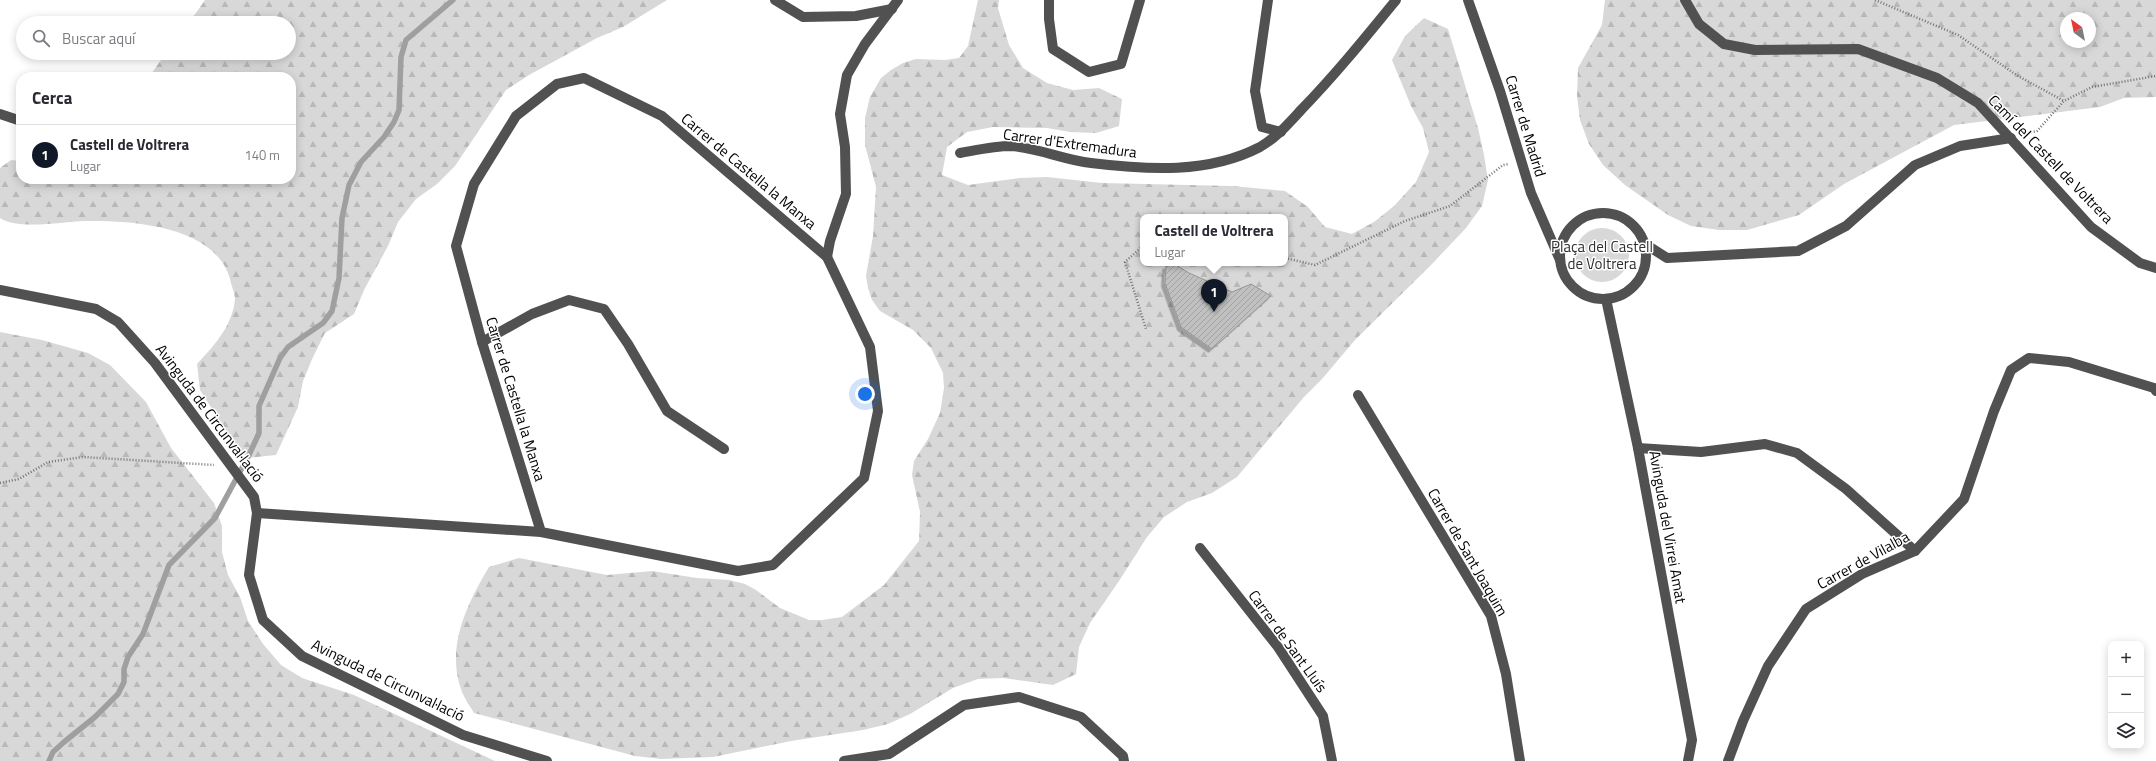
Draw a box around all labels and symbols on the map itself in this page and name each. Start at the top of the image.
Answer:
north arrow [2060,12,2096,48]
street label: Carrer de Madrid [1500,72,1552,180]
street label: Camí del Castell de Voltrera [1983,89,2119,229]
street label: Carrer de Castella la Manxa [676,107,822,235]
street label: Carrer d'Extremadura [1002,122,1139,164]
park label: Plaça del Castell de Voltrera [1551,235,1653,275]
pin: 1 [1201,279,1227,312]
street label: Carrer de Castella la Manxa [480,314,552,484]
street label: Avinguda de Circunval·lació [150,339,270,487]
your location [855,384,875,404]
street label: Avinguda del Virrei Amat [1643,449,1693,606]
street label: Carrer de Sant Joaquim [1422,484,1514,620]
street label: Carrer de Vilalba [1813,525,1914,595]
street label: Carrer de Sant Lluís [1243,585,1333,697]
street label: Avinguda de Circunval·lació [308,633,469,727]

